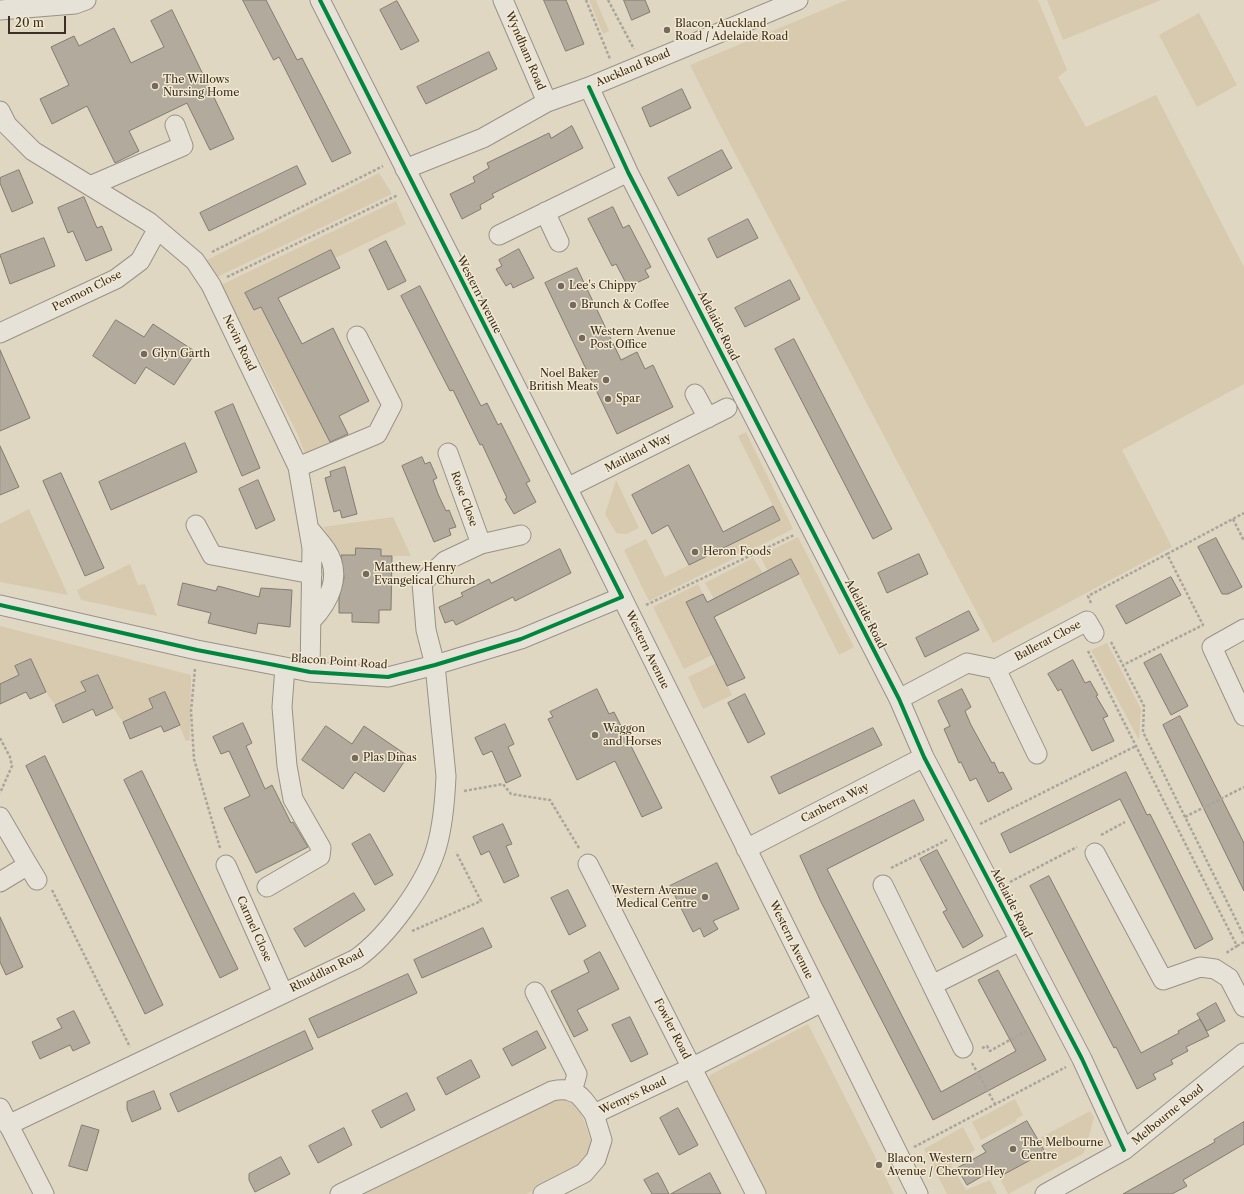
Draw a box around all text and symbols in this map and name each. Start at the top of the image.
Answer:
scale bar [10,8,68,34]
street label: Wyndham Road [502,10,548,92]
text: 20 m [15,15,44,30]
place label: Blacon, Auckland Road / Adelaide Road [675,17,788,43]
marker: Blacon, Auckland Road / Adelaide Road [662,25,672,35]
street label: Auckland Road [594,46,672,90]
place label: The Willows Nursing Home [163,73,239,99]
marker: The Willows Nursing Home [150,81,160,91]
street label: Western Avenue [454,254,504,336]
street label: Penmon Close [50,268,124,314]
place label: Lee's Chippy [569,279,637,293]
marker: Lee's Chippy [556,281,566,291]
street label: Adelaide Road [695,289,741,363]
place label: Brunch & Coffee [581,298,669,312]
marker: Brunch & Coffee [568,300,578,310]
street label: Nevin Road [220,313,258,373]
place label: Western Avenue Post Office [590,325,676,351]
marker: Western Avenue Post Office [577,333,587,343]
place label: Glyn Garth [152,347,210,361]
marker: Glyn Garth [139,349,149,359]
place label: Noel Baker British Meats [529,367,598,393]
marker: Noel Baker British Meats [601,375,611,385]
place label: Spar [616,392,640,406]
marker: Spar [603,394,613,404]
street label: Maitland Way [603,431,673,475]
street label: Rose Close [448,469,480,529]
place label: Heron Foods [703,545,771,559]
marker: Heron Foods [690,547,700,557]
place label: Matthew Henry Evangelical Church [374,561,475,587]
marker: Matthew Henry Evangelical Church [361,569,371,579]
street label: Adelaide Road [842,577,888,651]
street label: Western Avenue [622,609,672,691]
street label: Ballerat Close [1013,618,1083,664]
street label: Blacon Point Road [290,652,388,672]
place label: Waggon and Horses [603,722,662,748]
marker: Waggon and Horses [590,730,600,740]
place label: Plas Dinas [363,751,417,765]
marker: Plas Dinas [350,753,360,763]
street label: Canberra Way [799,780,871,826]
street label: Adelaide Road [988,866,1034,940]
place label: Western Avenue Medical Centre [611,884,697,910]
marker: Western Avenue Medical Centre [700,892,710,902]
street label: Carmel Close [234,894,274,964]
street label: Western Avenue [766,899,816,981]
street label: Rhuddlan Road [288,947,366,995]
street label: Fowler Road [651,996,693,1062]
street label: Wemyss Road [597,1075,669,1117]
street label: Melbourne Road [1130,1082,1206,1148]
place label: The Melbourne Centre [1021,1136,1103,1162]
marker: The Melbourne Centre [1008,1144,1018,1154]
place label: Blacon, Western Avenue / Chevron Hey [887,1152,1005,1178]
marker: Blacon, Western Avenue / Chevron Hey [874,1160,884,1170]

